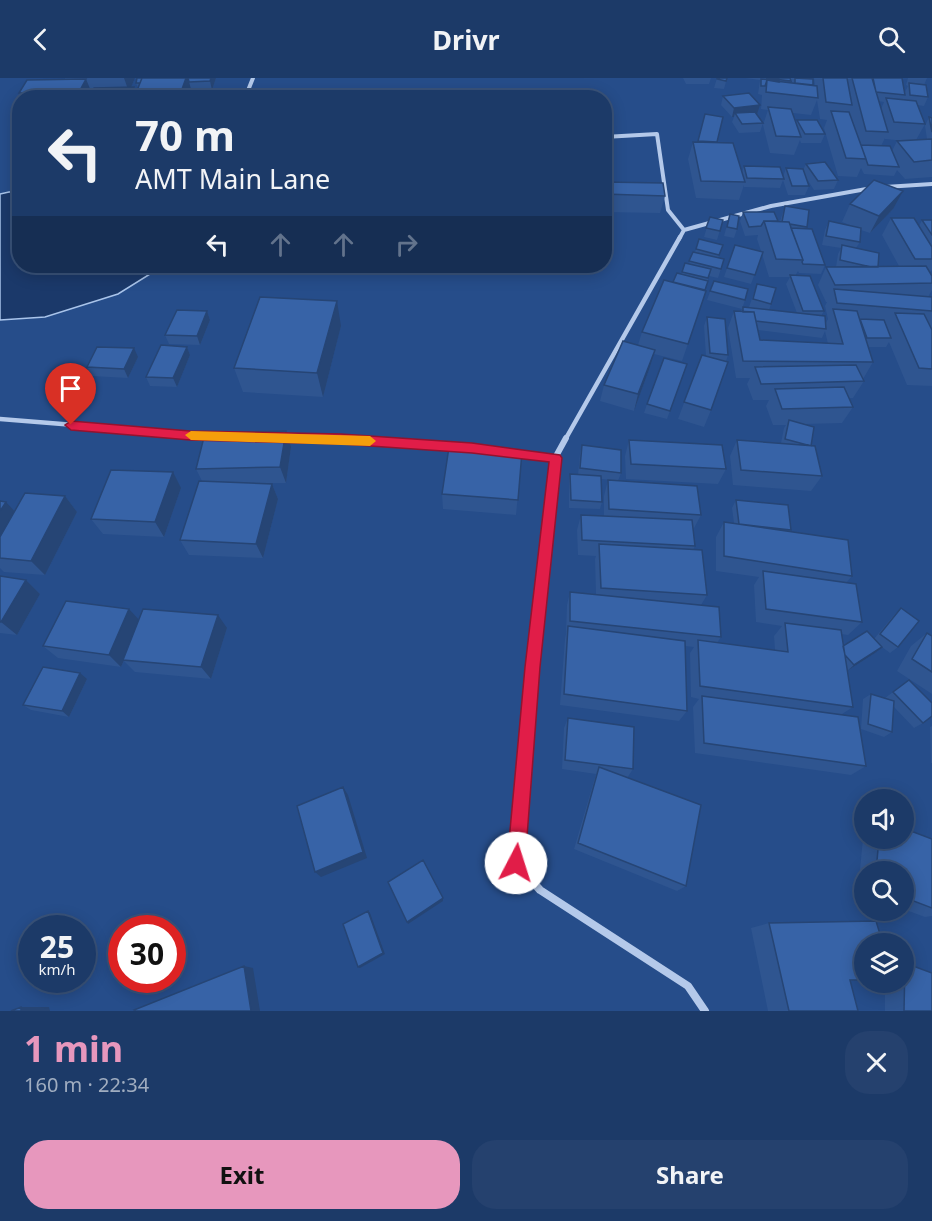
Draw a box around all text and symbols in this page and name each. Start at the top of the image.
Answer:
text: Drivr [432,21,500,58]
icon: back [24,23,57,56]
icon: search [875,23,908,56]
text: 70 m [135,106,235,163]
icon: left [36,114,114,192]
text: AMT Main Lane [135,160,330,197]
icon: left [201,228,234,261]
icon: ahead [264,228,297,261]
icon: ahead [327,228,360,261]
icon: right [390,228,423,261]
pin [45,363,96,425]
icon: arrive [54,372,87,405]
map controls [854,789,914,993]
button: sound [854,789,914,849]
position arrow [484,831,548,895]
button: search [854,861,914,921]
speed limit sign: 30 [108,915,186,993]
text: 25 [40,926,74,967]
button: layers [854,933,914,993]
text: km/h [39,959,75,979]
text: 1 min [24,1024,123,1073]
button: close [845,1031,908,1094]
text: 160 m · 22:34 [24,1071,149,1098]
button: Exit [24,1140,460,1209]
button: Share [472,1140,908,1209]

